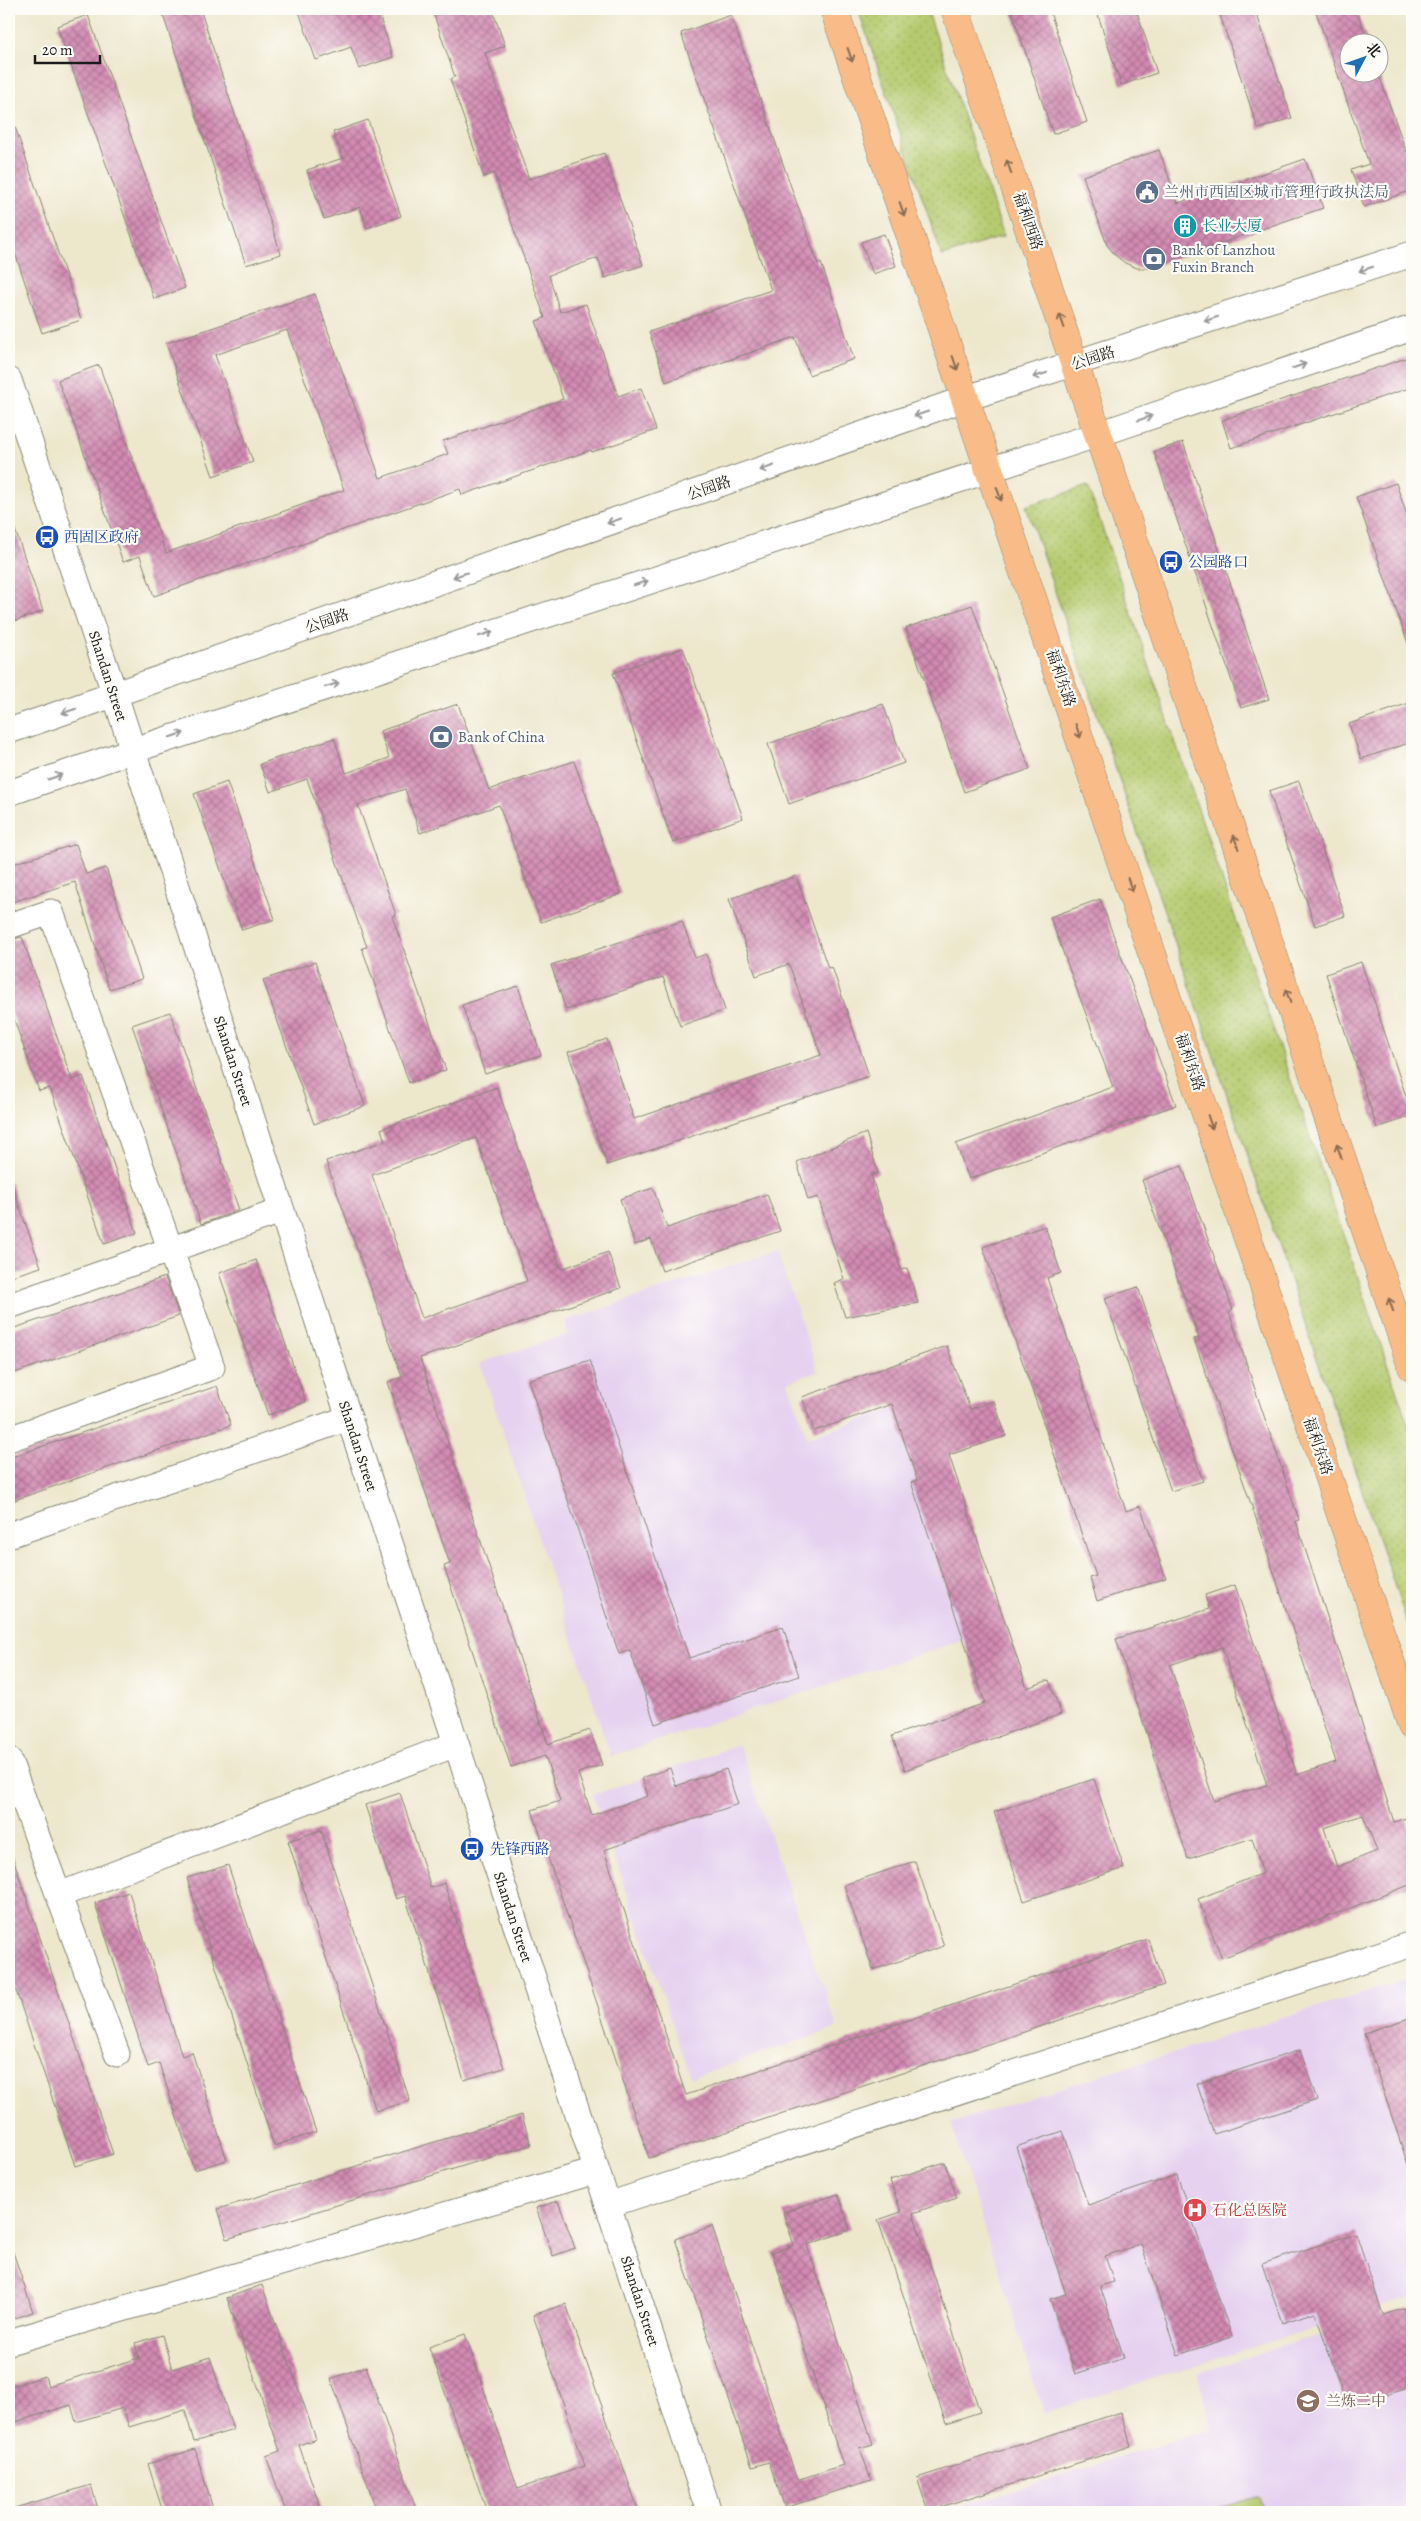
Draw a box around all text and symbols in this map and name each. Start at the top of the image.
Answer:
scale bar [35,32,100,64]
north arrow [1338,32,1388,82]
text: 北 [1362,38,1385,61]
text: 20 m [42,40,73,60]
one-way arrow [845,47,855,63]
one-way arrow [1004,160,1014,176]
public building icon: 兰州市西固区城市管理行政执法局 [1134,179,1160,205]
place label: 兰州市西固区城市管理行政执法局 [1164,182,1389,202]
street label: 福利西路 [1009,189,1047,253]
one-way arrow [898,200,907,216]
building icon: 长业大厦 [1172,213,1198,239]
place label: 长业大厦 [1202,216,1262,236]
place label: Bank of Lanzhou Fuxin Branch [1172,240,1276,277]
bank icon: Bank of Lanzhou Fuxin Branch [1141,246,1167,272]
one-way arrow [1359,265,1374,274]
one-way arrow [1057,314,1066,329]
one-way arrow [1204,315,1220,325]
street label: 公园路 [1069,342,1117,374]
one-way arrow [950,354,960,370]
one-way arrow [1290,361,1306,370]
one-way arrow [1033,371,1049,380]
one-way arrow [913,410,929,419]
one-way arrow [1137,413,1153,423]
one-way arrow [760,464,775,473]
street label: 公园路 [684,471,734,505]
one-way arrow [995,486,1004,501]
one-way arrow [606,517,622,526]
bus stop icon: 西固区政府 [34,524,60,550]
place label: 西固区政府 [64,527,139,547]
bus stop icon: 公园路口 [1158,549,1184,575]
place label: 公园路口 [1188,552,1248,572]
one-way arrow [453,571,469,580]
one-way arrow [632,578,648,587]
street label: 公园路 [302,604,352,638]
street label: Shandan Street [84,628,132,724]
one-way arrow [478,629,493,638]
street label: 福利东路 [1042,646,1080,710]
one-way arrow [323,679,339,689]
one-way arrow [61,706,77,716]
one-way arrow [1074,723,1084,739]
bank icon: Bank of China [428,724,454,750]
place label: Bank of China [458,727,545,747]
one-way arrow [169,730,185,740]
one-way arrow [47,772,62,781]
one-way arrow [1231,835,1240,851]
one-way arrow [1126,877,1135,892]
one-way arrow [1282,989,1292,1005]
street label: Shandan Street [209,1013,257,1109]
street label: 福利东路 [1171,1030,1209,1094]
one-way arrow [1205,1114,1215,1130]
one-way arrow [1334,1143,1344,1159]
one-way arrow [1386,1297,1395,1313]
street label: Shandan Street [334,1398,382,1494]
street label: 福利东路 [1299,1414,1337,1478]
bus stop icon: 先锋西路 [459,1836,485,1862]
place label: 先锋西路 [490,1839,550,1859]
street label: Shandan Street [489,1869,537,1965]
hospital icon: 石化总医院 [1182,2197,1208,2223]
place label: 石化总医院 [1212,2200,1287,2220]
street label: Shandan Street [616,2253,664,2349]
school or university icon: 兰炼二中 [1295,2388,1321,2414]
place label: 兰炼二中 [1326,2391,1386,2411]

